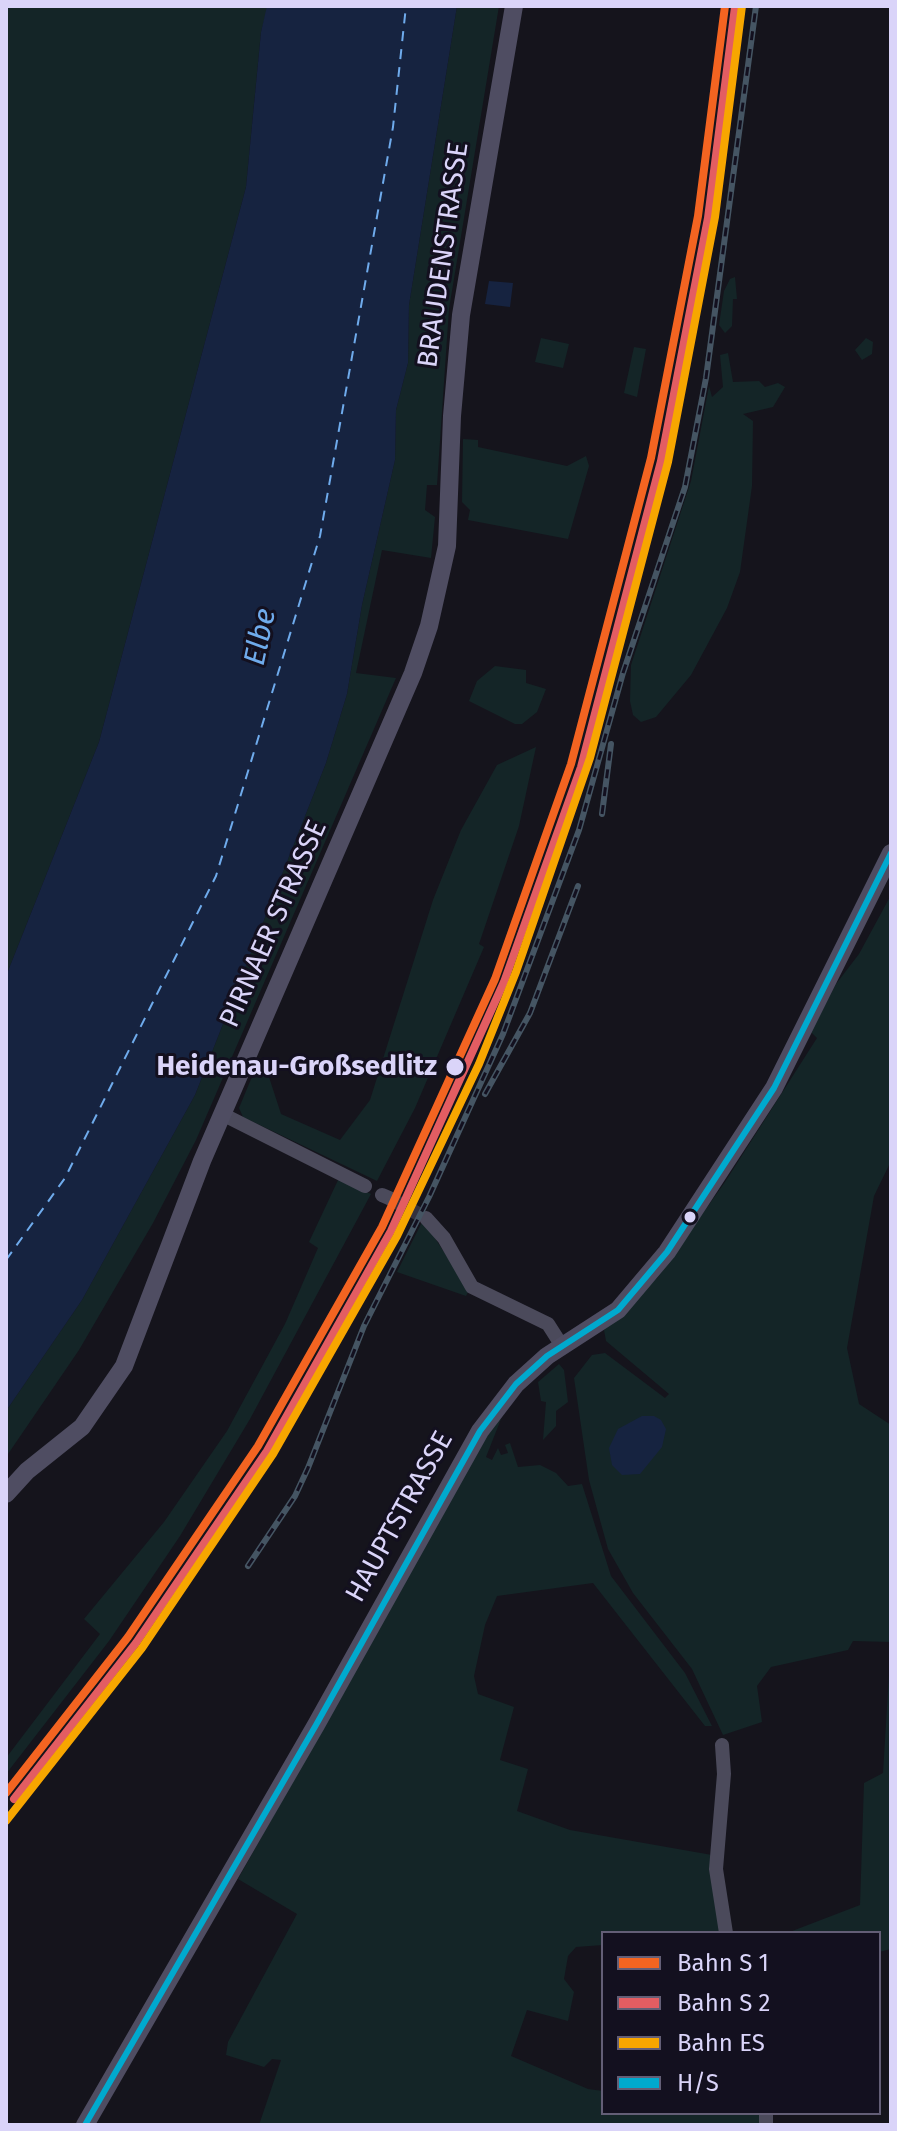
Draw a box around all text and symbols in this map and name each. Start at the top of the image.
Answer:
street label: BRAUDENSTRASSE [412,140,476,370]
water label: Elbe [237,605,285,669]
street label: PIRNAER STRASSE [213,815,335,1033]
place label: Heidenau-Großsedlitz [156,1050,437,1084]
marker: Heidenau-Großsedlitz [444,1056,466,1078]
unlabelled marker [682,1209,698,1225]
street label: HAUPTSTRASSE [339,1426,461,1608]
legend [601,1931,881,2115]
text: Bahn S 1 [677,1949,769,1977]
text: Bahn S 2 [677,1989,770,2017]
text: Bahn ES [677,2029,765,2057]
text: H/S [677,2069,719,2097]

